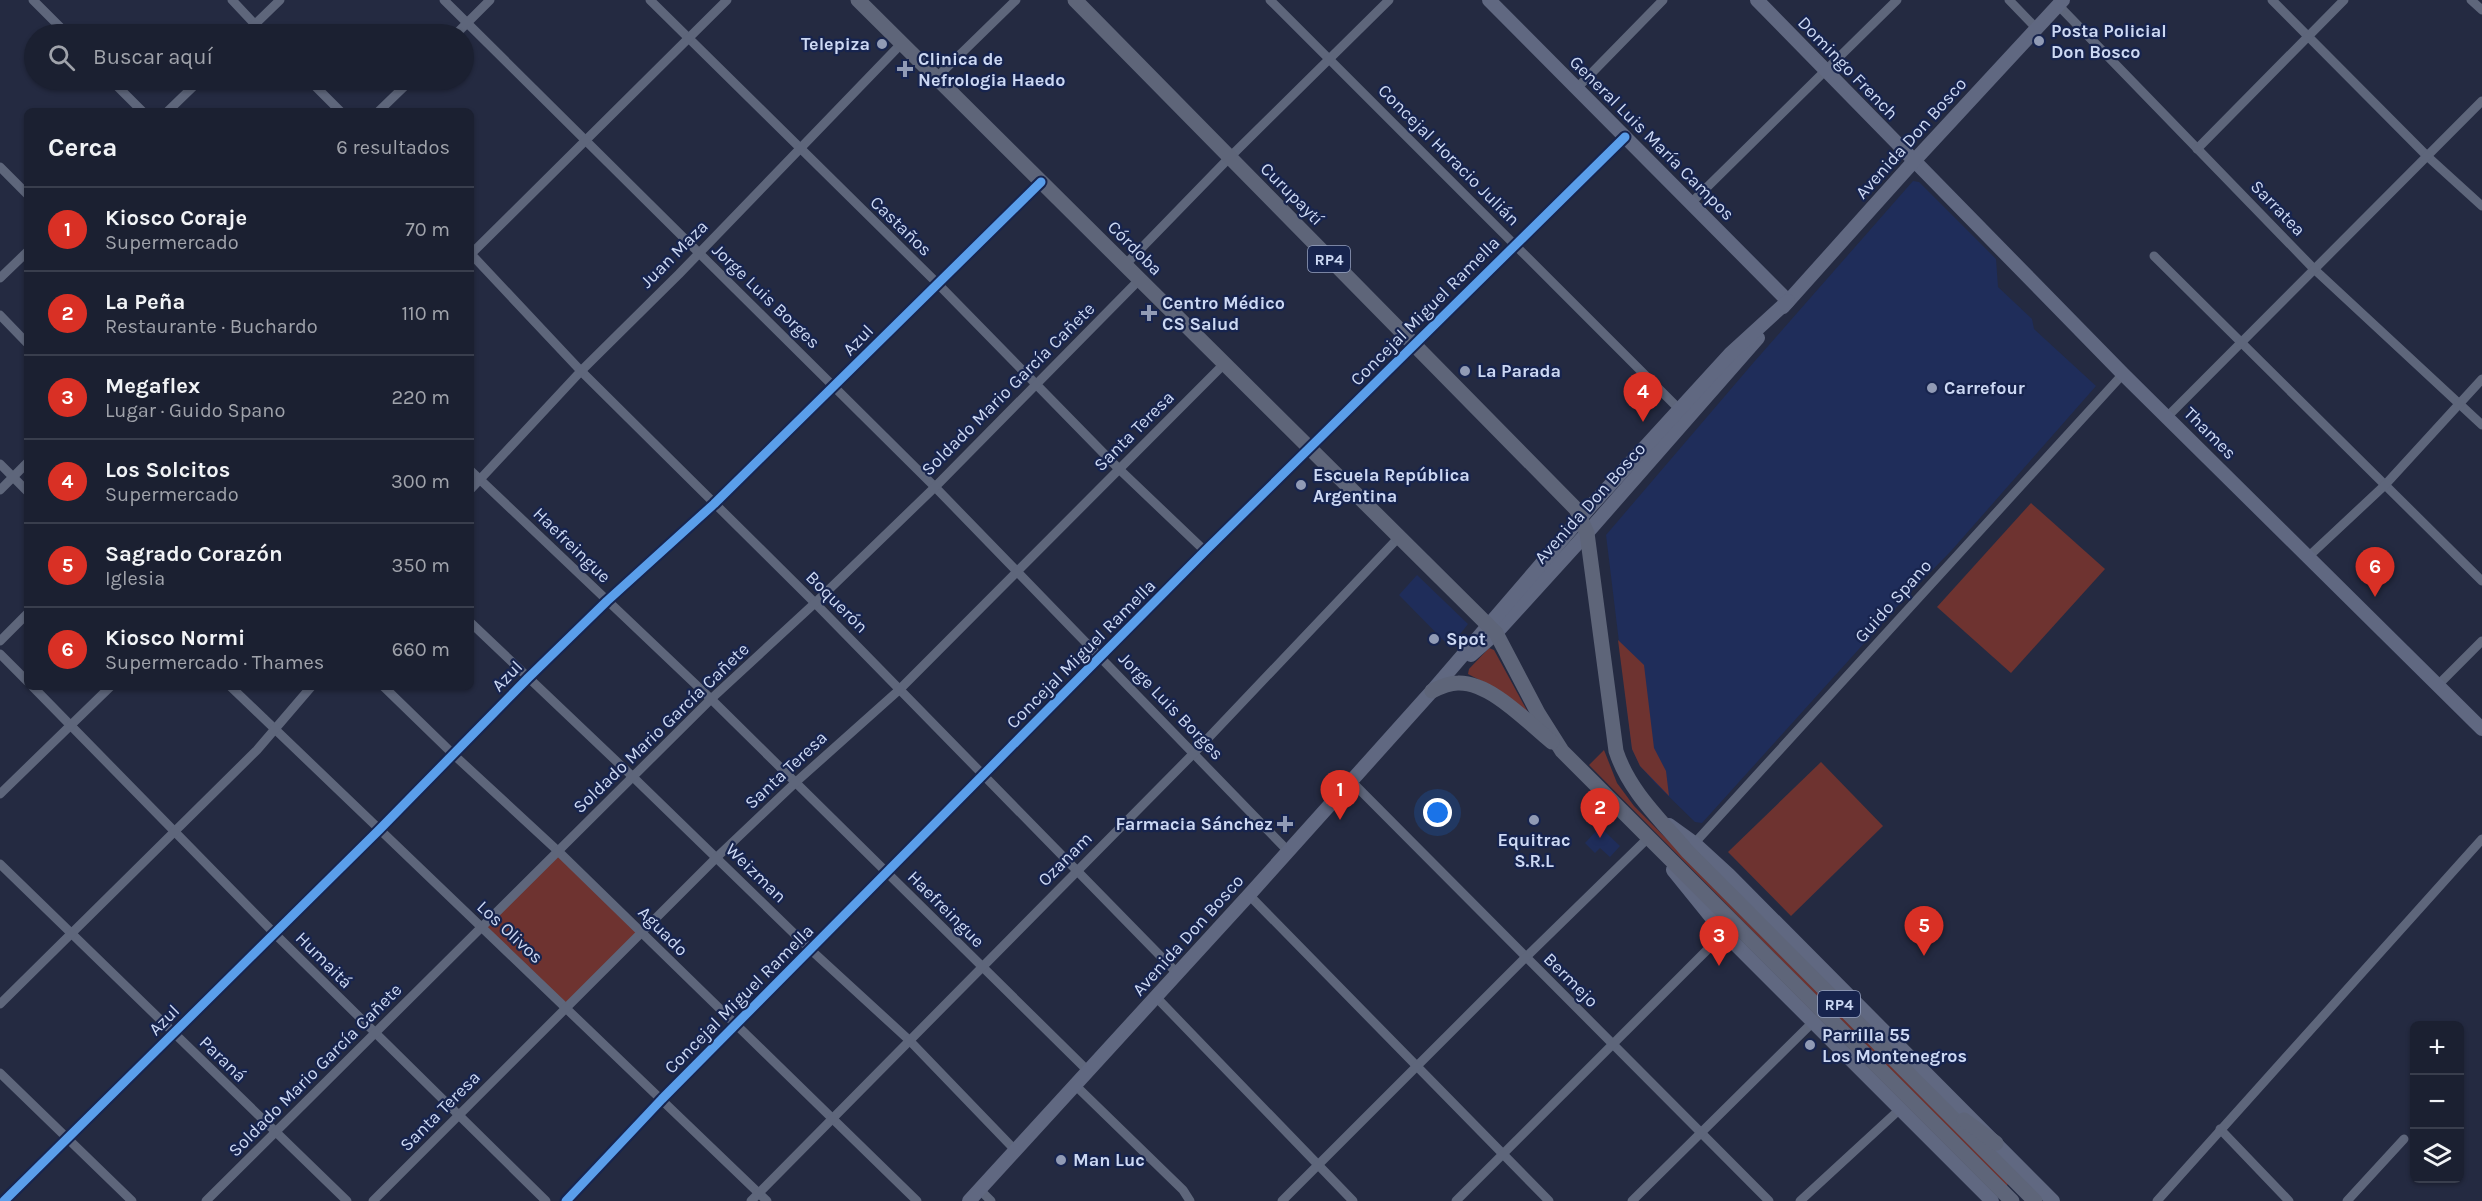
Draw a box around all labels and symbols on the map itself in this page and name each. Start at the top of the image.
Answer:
street label: Domingo French [1793,12,1903,124]
place label: Posta Policial Don Bosco [2051,20,2167,63]
place label: Telepiza [801,33,870,55]
marker: Posta Policial Don Bosco [2032,34,2046,48]
marker: Telepiza [875,37,889,51]
place label: Clinica de Nefrologia Haedo [918,48,1065,91]
street label: General Luis María Campos [1565,51,1739,225]
marker: Clinica de Nefrologia Haedo [896,60,914,78]
street label: Avenida Don Bosco [1851,73,1971,203]
street label: Concejal Horacio Julián [1374,80,1524,230]
street label: Curupaytí [1256,158,1329,231]
street label: Sarratea [2246,175,2310,241]
street label: Castaños [866,191,936,261]
street label: Juan Maza [636,216,712,292]
street label: Córdoba [1103,216,1167,280]
street label: Concejal Miguel Ramella [1346,232,1504,390]
street label: Jorge Luis Borges [707,239,825,353]
road number: RP4 [1308,246,1350,272]
place label: Centro Médico CS Salud [1162,292,1285,335]
street label: Soldado Mario García Cañete [917,298,1099,480]
marker: Centro Médico CS Salud [1140,304,1158,322]
street label: Azul [838,320,878,360]
place label: La Parada [1477,360,1561,382]
marker: La Parada [1458,364,1472,378]
pin: 4 [1624,372,1662,422]
place label: Carrefour [1944,377,2025,399]
marker: Carrefour [1925,381,1939,395]
street label: Santa Teresa [1089,386,1179,476]
street label: Thames [2179,402,2241,464]
street label: Avenida Don Bosco [1530,438,1650,568]
place label: Escuela República Argentina [1313,464,1470,507]
marker: Escuela República Argentina [1294,478,1308,492]
street label: Haefreingue [529,502,615,588]
pin: 6 [2356,548,2394,597]
street label: Guido Spano [1850,555,1936,647]
street label: Boquerón [801,566,873,638]
street label: Concejal Miguel Ramella [1002,575,1160,733]
place label: Spot [1446,628,1486,650]
marker: Spot [1427,632,1441,646]
street label: Soldado Mario García Cañete [568,638,754,818]
street label: Jorge Luis Borges [1114,647,1228,765]
street label: Azul [487,656,527,696]
street label: Santa Teresa [740,726,832,814]
pin: 1 [1320,770,1360,820]
pin: 2 [1580,788,1620,838]
your location [1423,798,1452,827]
place label: Farmacia Sánchez [1115,813,1273,835]
marker: Equitrac S.R.L [1527,813,1541,827]
marker: Farmacia Sánchez [1278,817,1292,831]
street label: Ozanam [1033,827,1097,891]
place label: Equitrac S.R.L [1498,829,1570,872]
street label: Weizman [721,839,791,907]
street label: Haefreingue [903,866,989,952]
street label: Avenida Don Bosco [1128,870,1248,1000]
street label: Los Olivos [472,896,548,968]
street label: Aguado [633,901,693,961]
pin: 5 [1904,906,1944,956]
pin: 3 [1700,916,1738,966]
street label: Concejal Miguel Ramella [660,920,818,1078]
street label: Humaitá [291,927,357,993]
street label: Bermejo [1539,948,1603,1012]
street label: Soldado Mario García Cañete [224,979,406,1161]
road number: RP4 [1818,991,1860,1017]
street label: Azul [144,1000,184,1040]
place label: Parrilla 55 Los Montenegros [1822,1024,1967,1067]
street label: Paraná [195,1031,251,1087]
marker: Parrilla 55 Los Montenegros [1803,1038,1817,1052]
street label: Santa Teresa [395,1066,485,1156]
place label: Man Luc [1073,1149,1145,1171]
marker: Man Luc [1054,1153,1068,1167]

